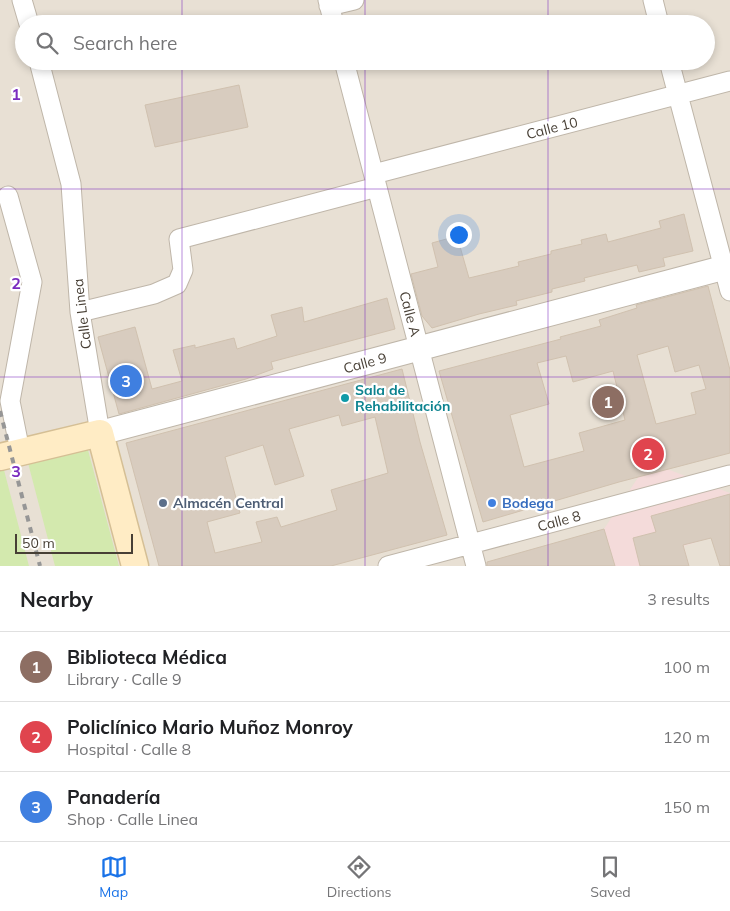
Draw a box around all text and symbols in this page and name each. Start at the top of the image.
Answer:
search box [15,15,715,70]
icon: search [33,29,61,57]
text: Search here [73,31,177,55]
text: 1 [11,84,21,104]
street label: Calle 10 [524,113,580,143]
your location [446,222,472,248]
text: 2 [11,273,21,293]
street label: Calle Linea [69,278,95,350]
street label: Calle A [395,289,425,339]
street label: Calle 9 [341,349,389,377]
pin: 3 [110,362,142,400]
place label: Sala de Rehabilitación [355,381,451,415]
pin: 1 [592,383,624,421]
marker: Sala de Rehabilitación [339,392,351,404]
pin: 2 [632,435,664,473]
text: 3 [11,461,21,481]
place label: Almacén Central [173,494,284,512]
place label: Bodega [502,494,554,512]
marker: Almacén Central [157,497,169,509]
marker: Bodega [486,497,498,509]
street label: Calle 8 [535,507,583,535]
scale bar [15,531,132,554]
text: 50 m [22,534,55,552]
text: Nearby [20,586,93,612]
text: 3 results [647,589,710,609]
text: Biblioteca Médica [67,645,227,669]
text: 1 [31,657,41,677]
text: 100 m [663,657,710,677]
text: Library · Calle 9 [67,669,182,689]
text: Policlínico Mario Muñoz Monroy [67,715,353,739]
text: 2 [31,727,41,747]
text: 120 m [663,727,710,747]
text: Hospital · Calle 8 [67,739,191,759]
text: Panadería [67,785,161,809]
text: 3 [31,797,41,817]
text: 150 m [663,797,710,817]
text: Shop · Calle Linea [67,809,198,829]
tab: Map [99,853,128,901]
tab: Directions [327,853,392,901]
tab: Saved [590,853,631,901]

